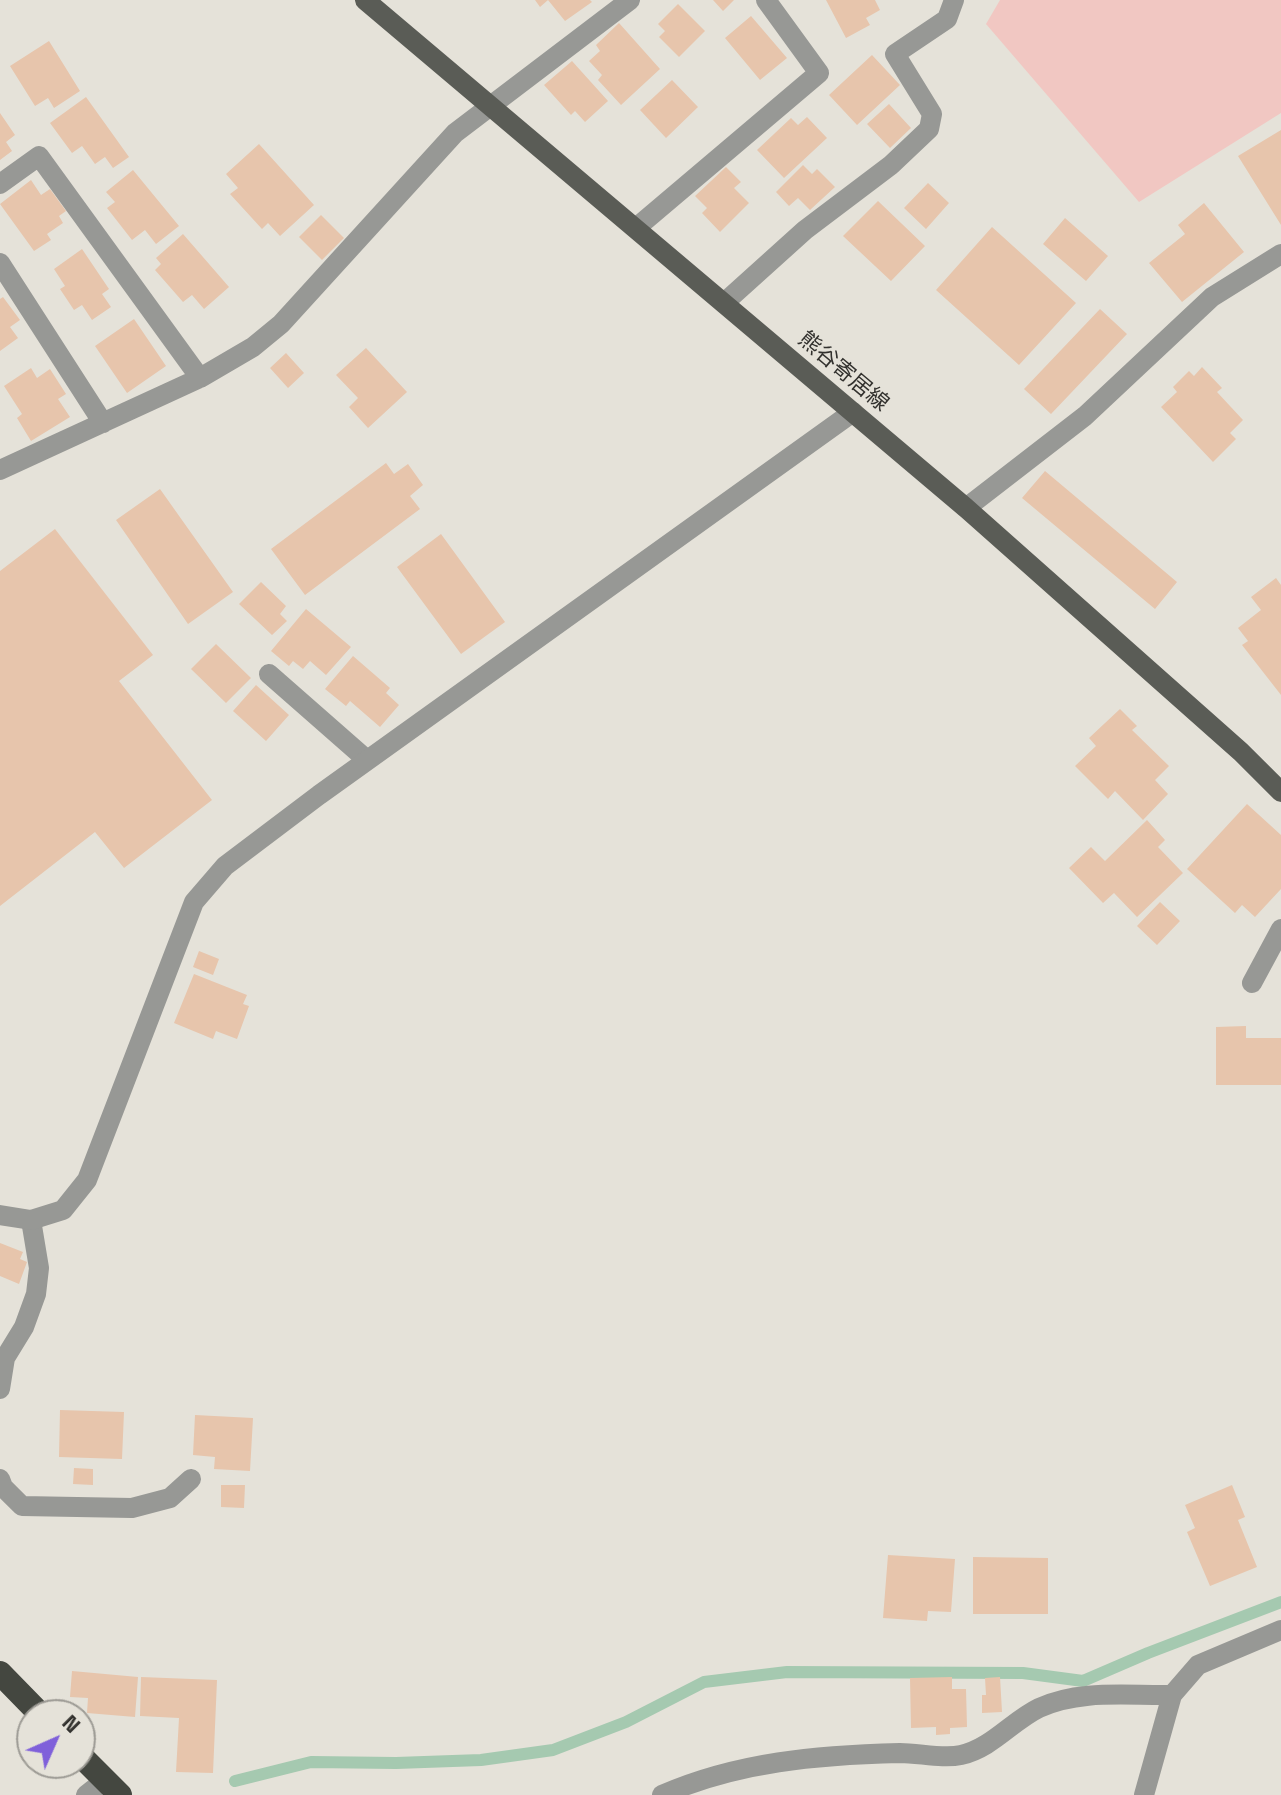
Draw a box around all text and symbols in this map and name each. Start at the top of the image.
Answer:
street label: 熊谷寄居線 [792,327,894,417]
north arrow [16,1699,96,1779]
text: N [56,1708,87,1739]

